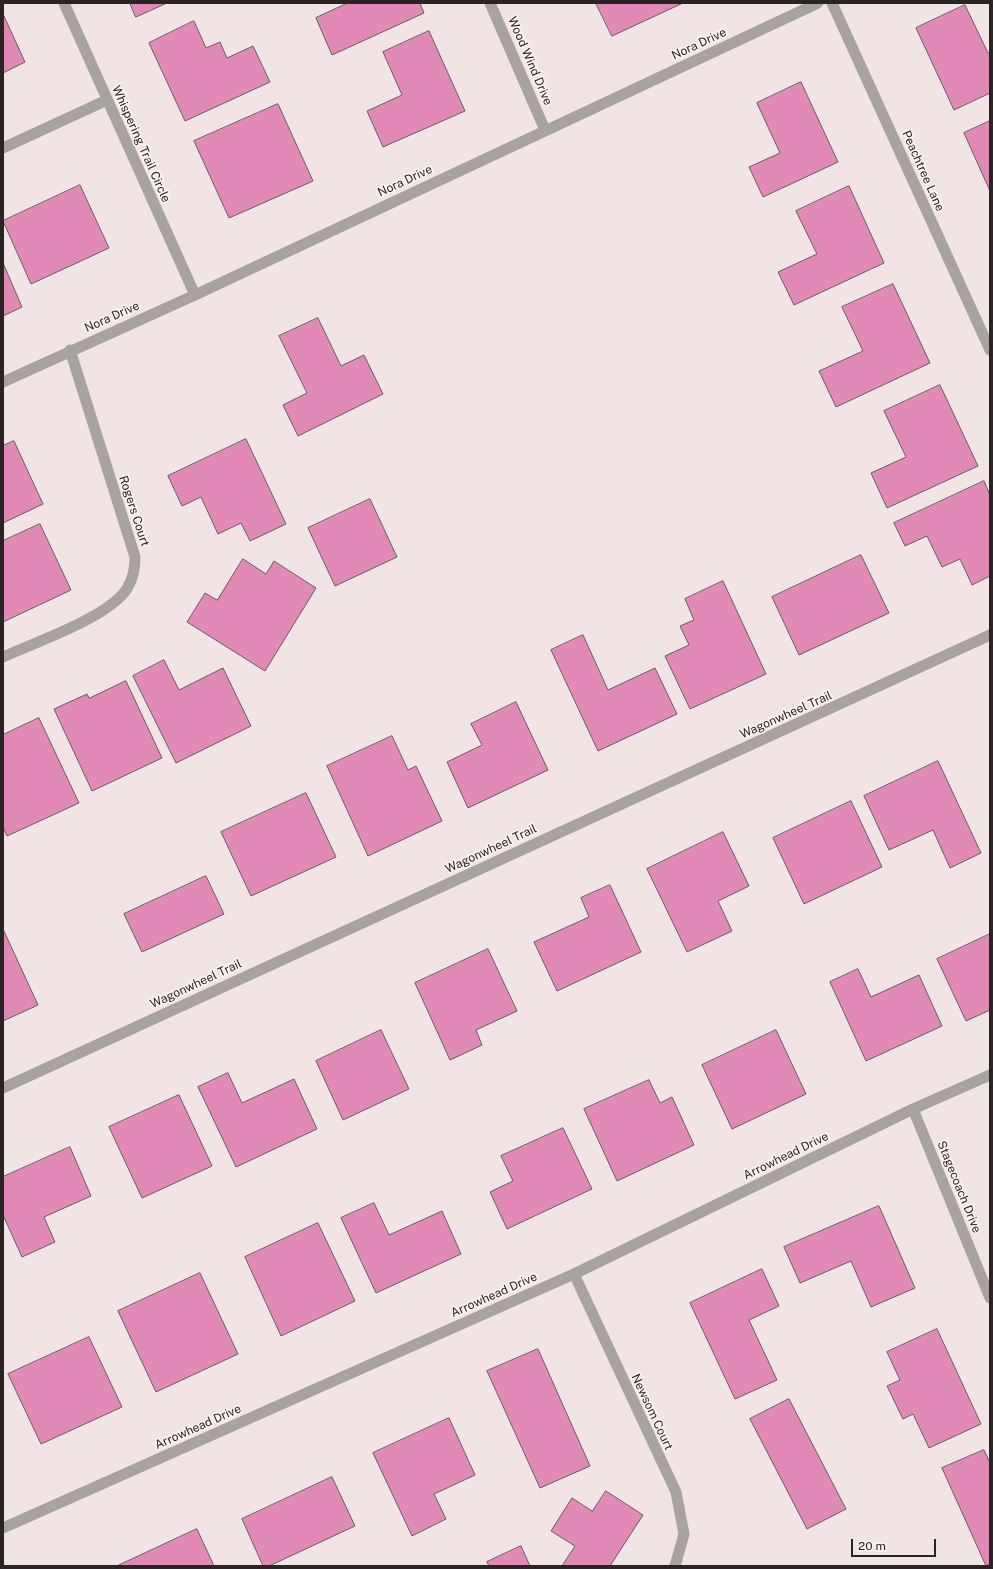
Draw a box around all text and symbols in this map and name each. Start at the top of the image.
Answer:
street label: Wood Wind Drive [505,15,555,107]
street label: Nora Drive [669,25,729,63]
street label: Whispering Trail Circle [109,83,173,205]
street label: Peachtree Lane [899,128,947,214]
street label: Nora Drive [375,162,435,200]
street label: Nora Drive [82,299,142,335]
street label: Rogers Court [116,474,152,548]
street label: Wagonwheel Trail [738,688,834,742]
street label: Wagonwheel Trail [443,821,539,877]
street label: Wagonwheel Trail [148,956,244,1012]
street label: Arrowhead Drive [741,1129,831,1183]
street label: Stagecoach Drive [934,1139,984,1235]
street label: Arrowhead Drive [449,1270,539,1320]
street label: Newsom Court [628,1372,676,1452]
street label: Arrowhead Drive [153,1402,243,1452]
scale bar [853,1531,938,1557]
text: 20 m [858,1539,886,1553]

